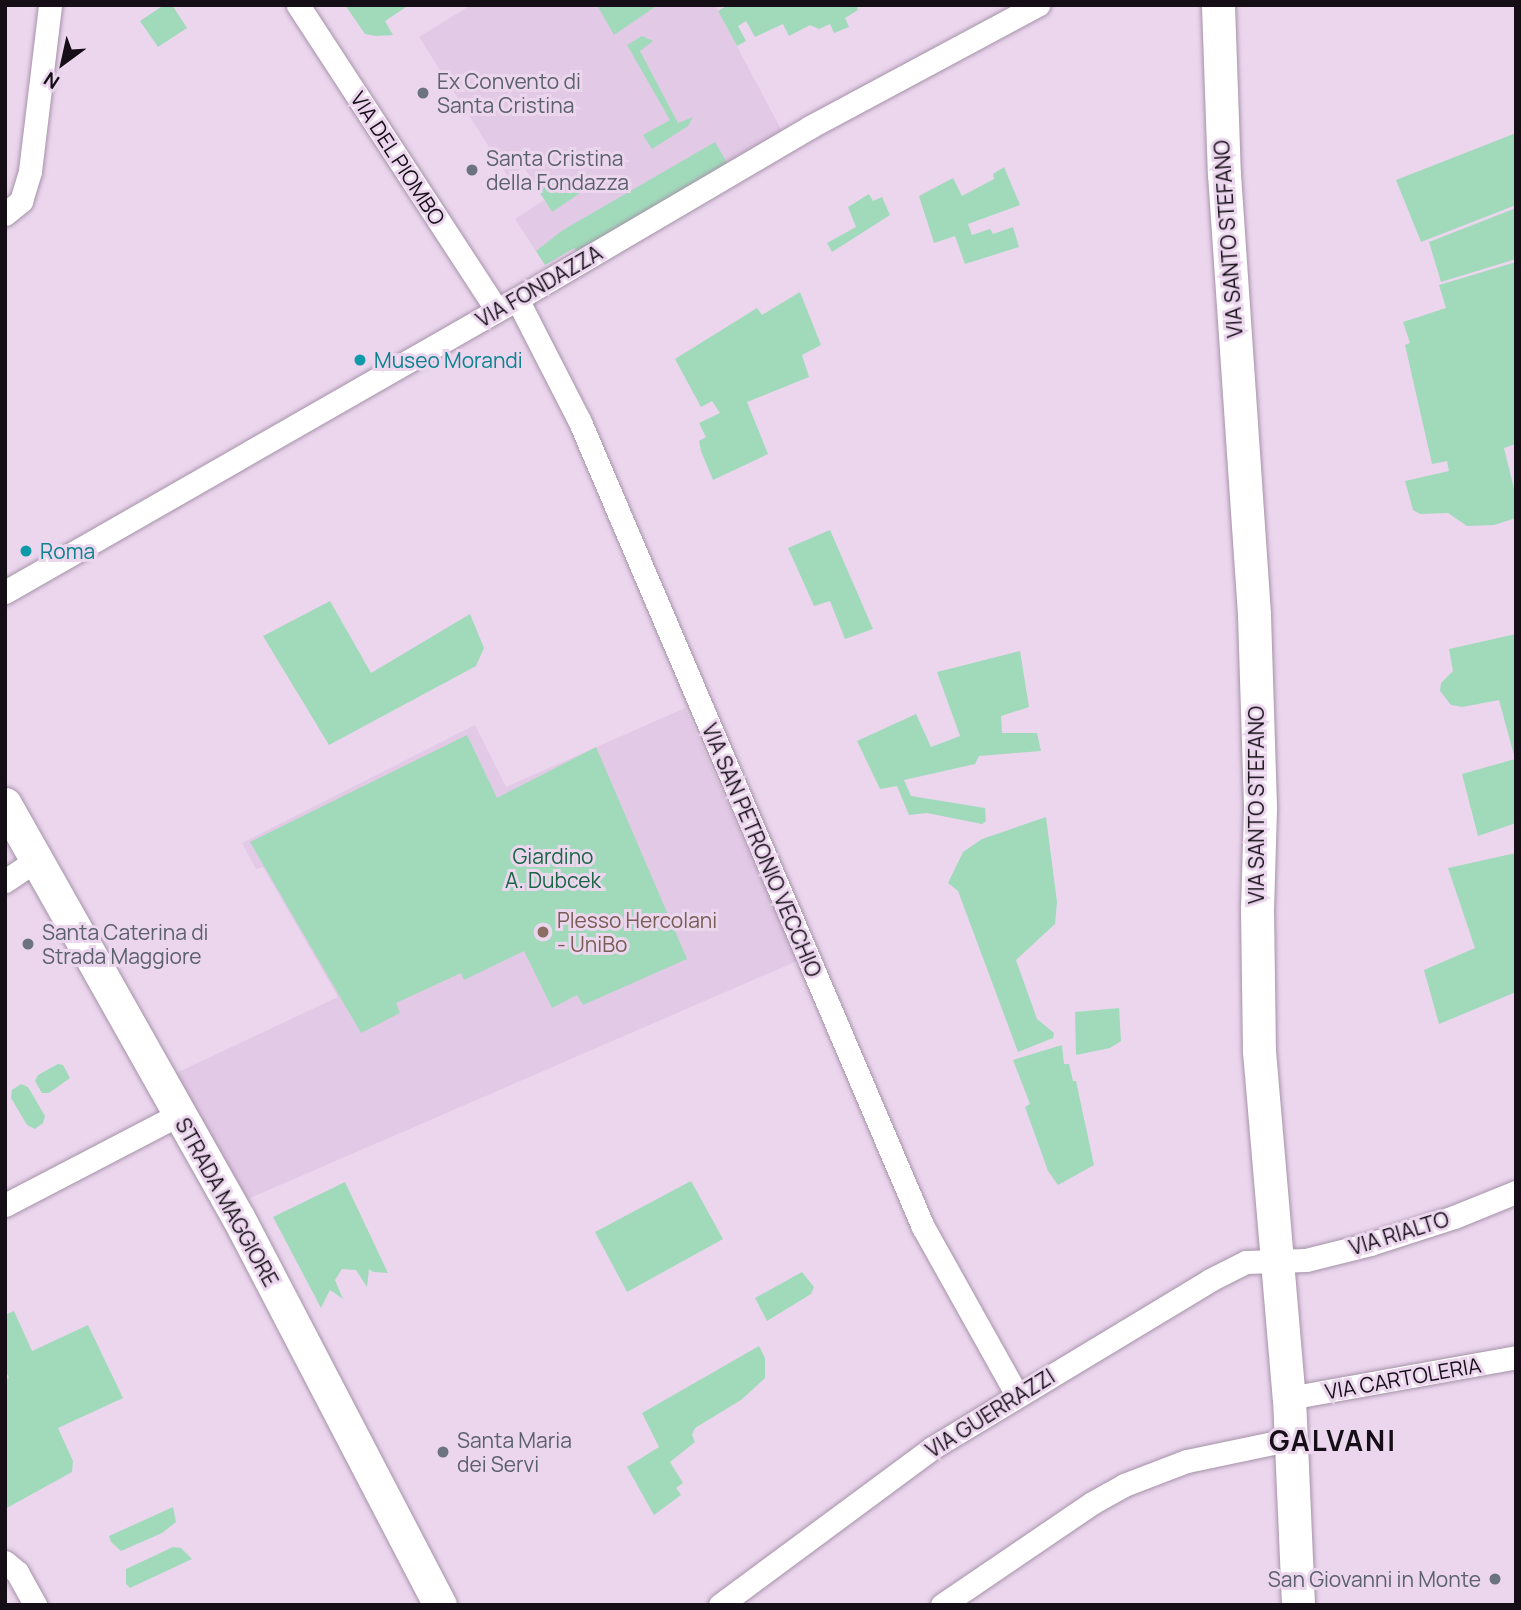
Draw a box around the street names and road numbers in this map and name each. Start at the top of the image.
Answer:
street label: VIA DEL PIOMBO [345,86,451,230]
street label: VIA SANTO STEFANO [1209,139,1247,339]
street label: VIA FONDAZZA [472,240,606,332]
street label: VIA SANTO STEFANO [1243,706,1269,904]
street label: VIA SAN PETRONIO VECCHIO [697,720,827,980]
street label: STRADA MAGGIORE [170,1113,284,1291]
street label: VIA RIALTO [1346,1206,1452,1260]
street label: VIA CARTOLERIA [1323,1352,1483,1404]
street label: VIA GUERRAZZI [921,1363,1059,1463]

